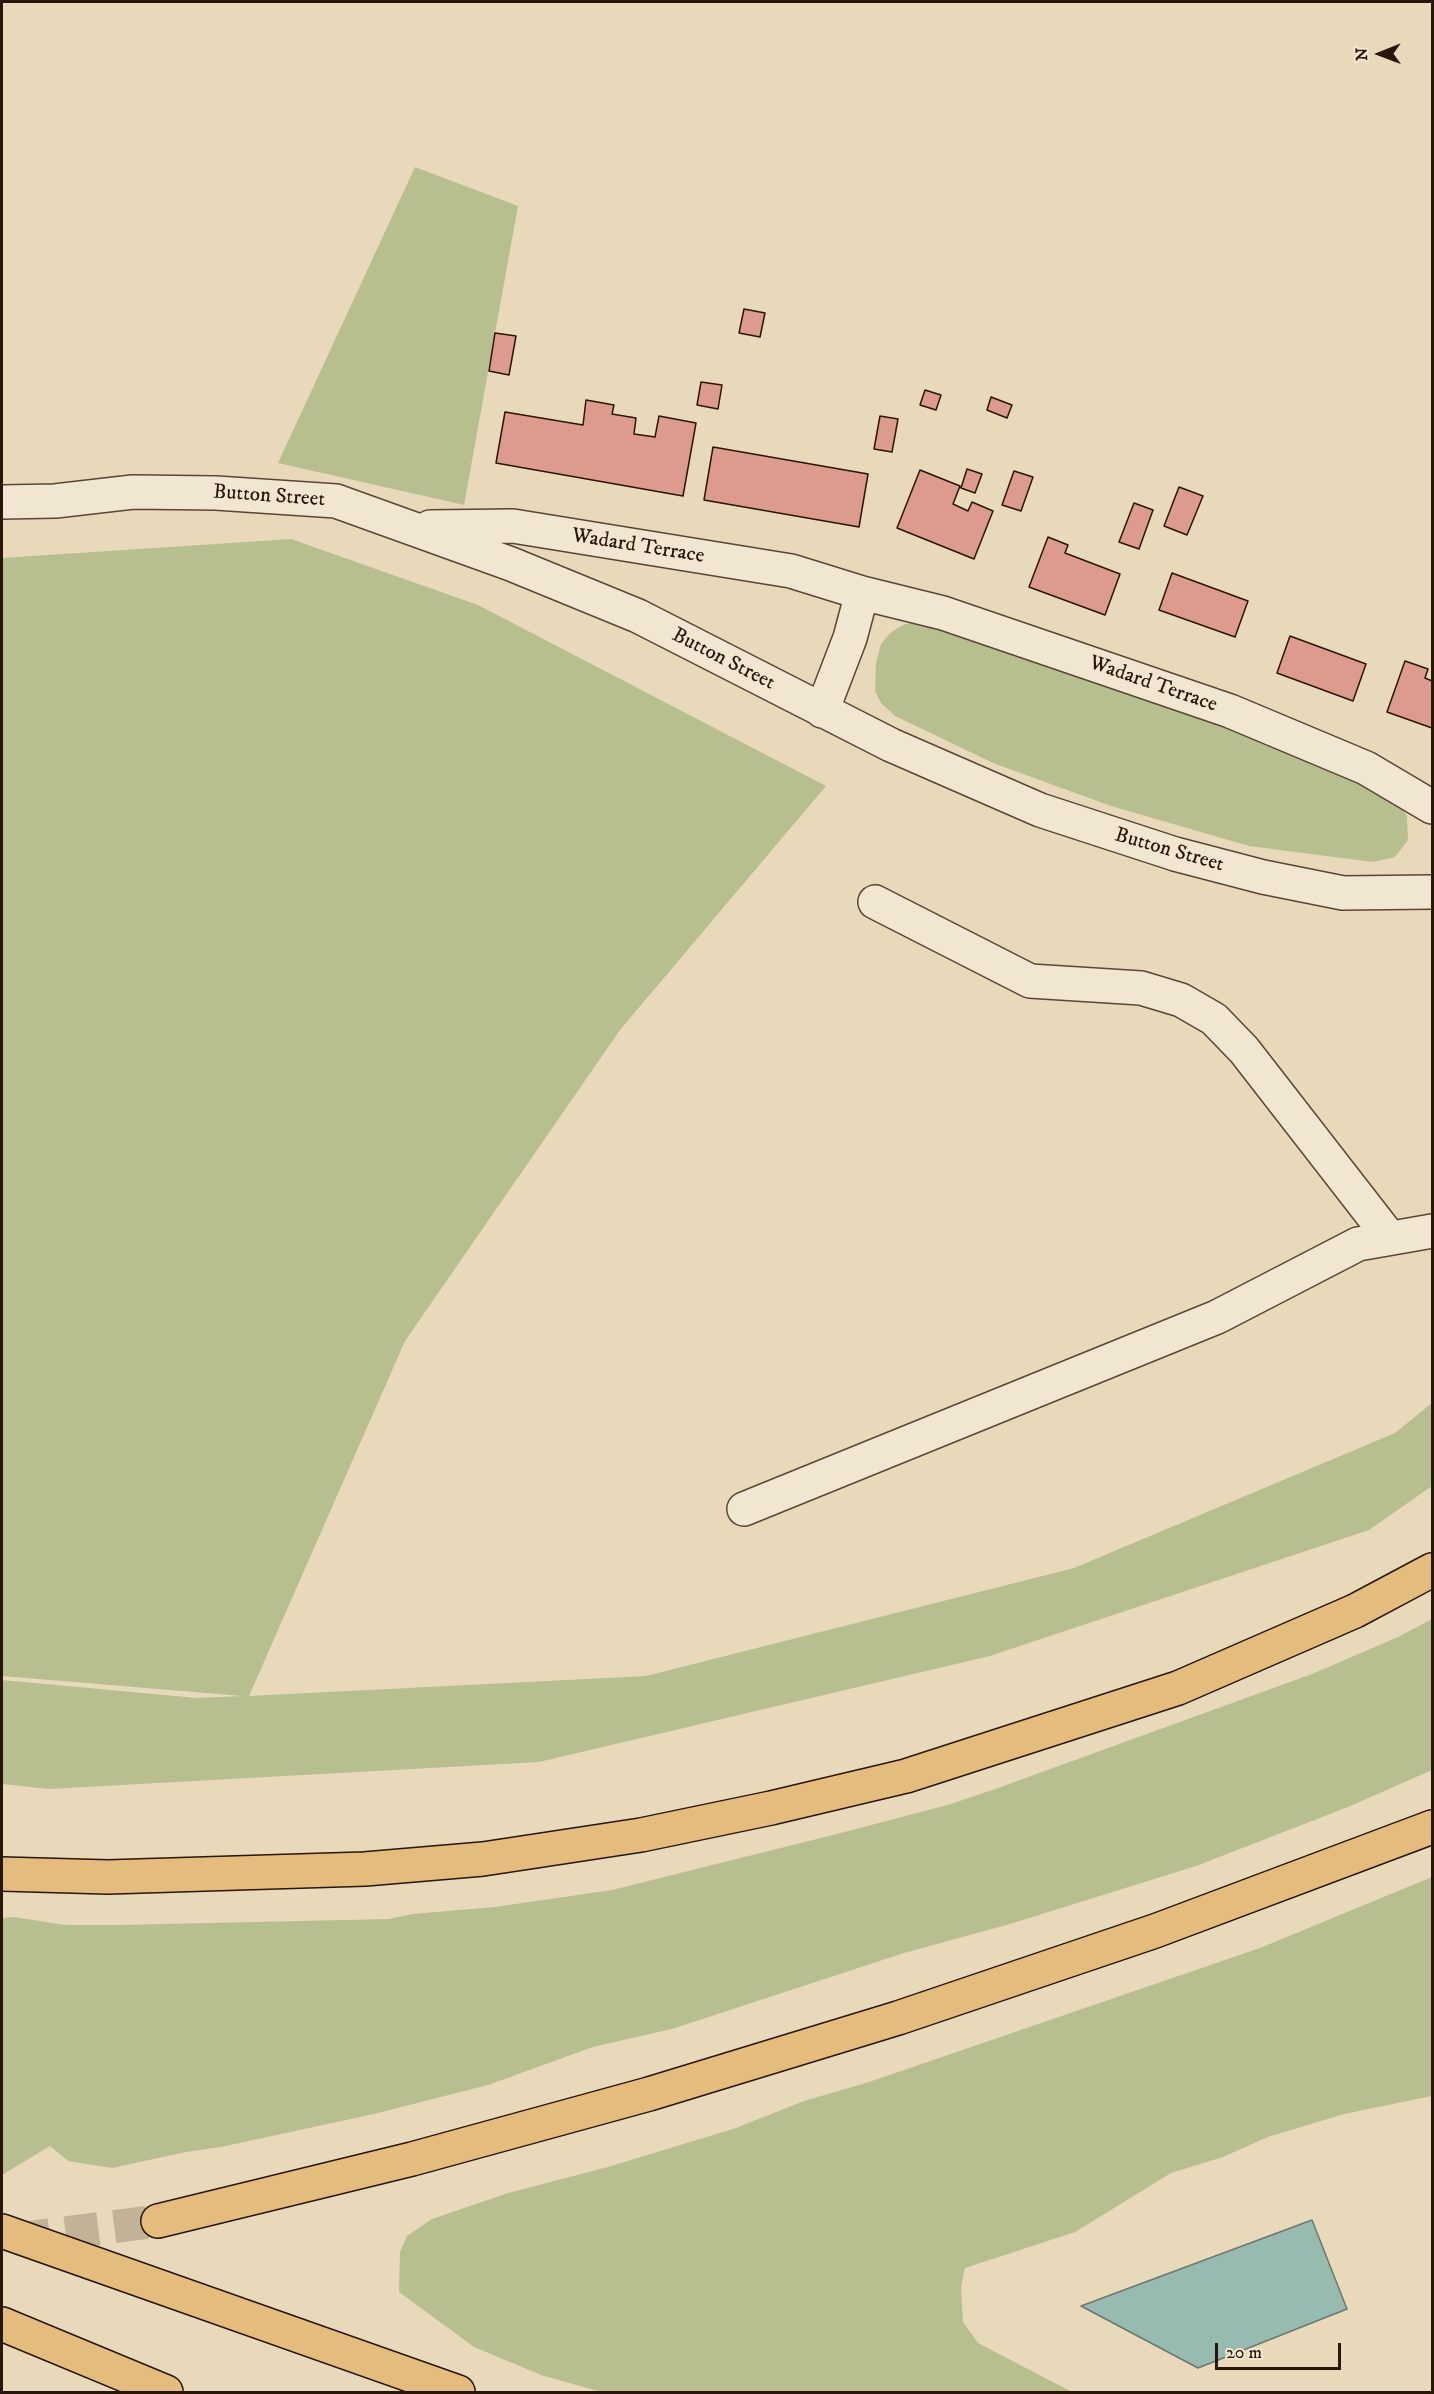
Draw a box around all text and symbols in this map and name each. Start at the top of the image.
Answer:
north arrow [1350,24,1410,84]
text: N [1352,48,1372,61]
street label: Button Street [212,481,326,513]
street label: Wadard Terrace [570,524,706,570]
street label: Button Street [667,623,779,697]
street label: Wadard Terrace [1086,651,1220,719]
street label: Button Street [1112,823,1226,879]
scale bar [1218,2331,1344,2369]
text: 20 m [1226,2342,1262,2364]

